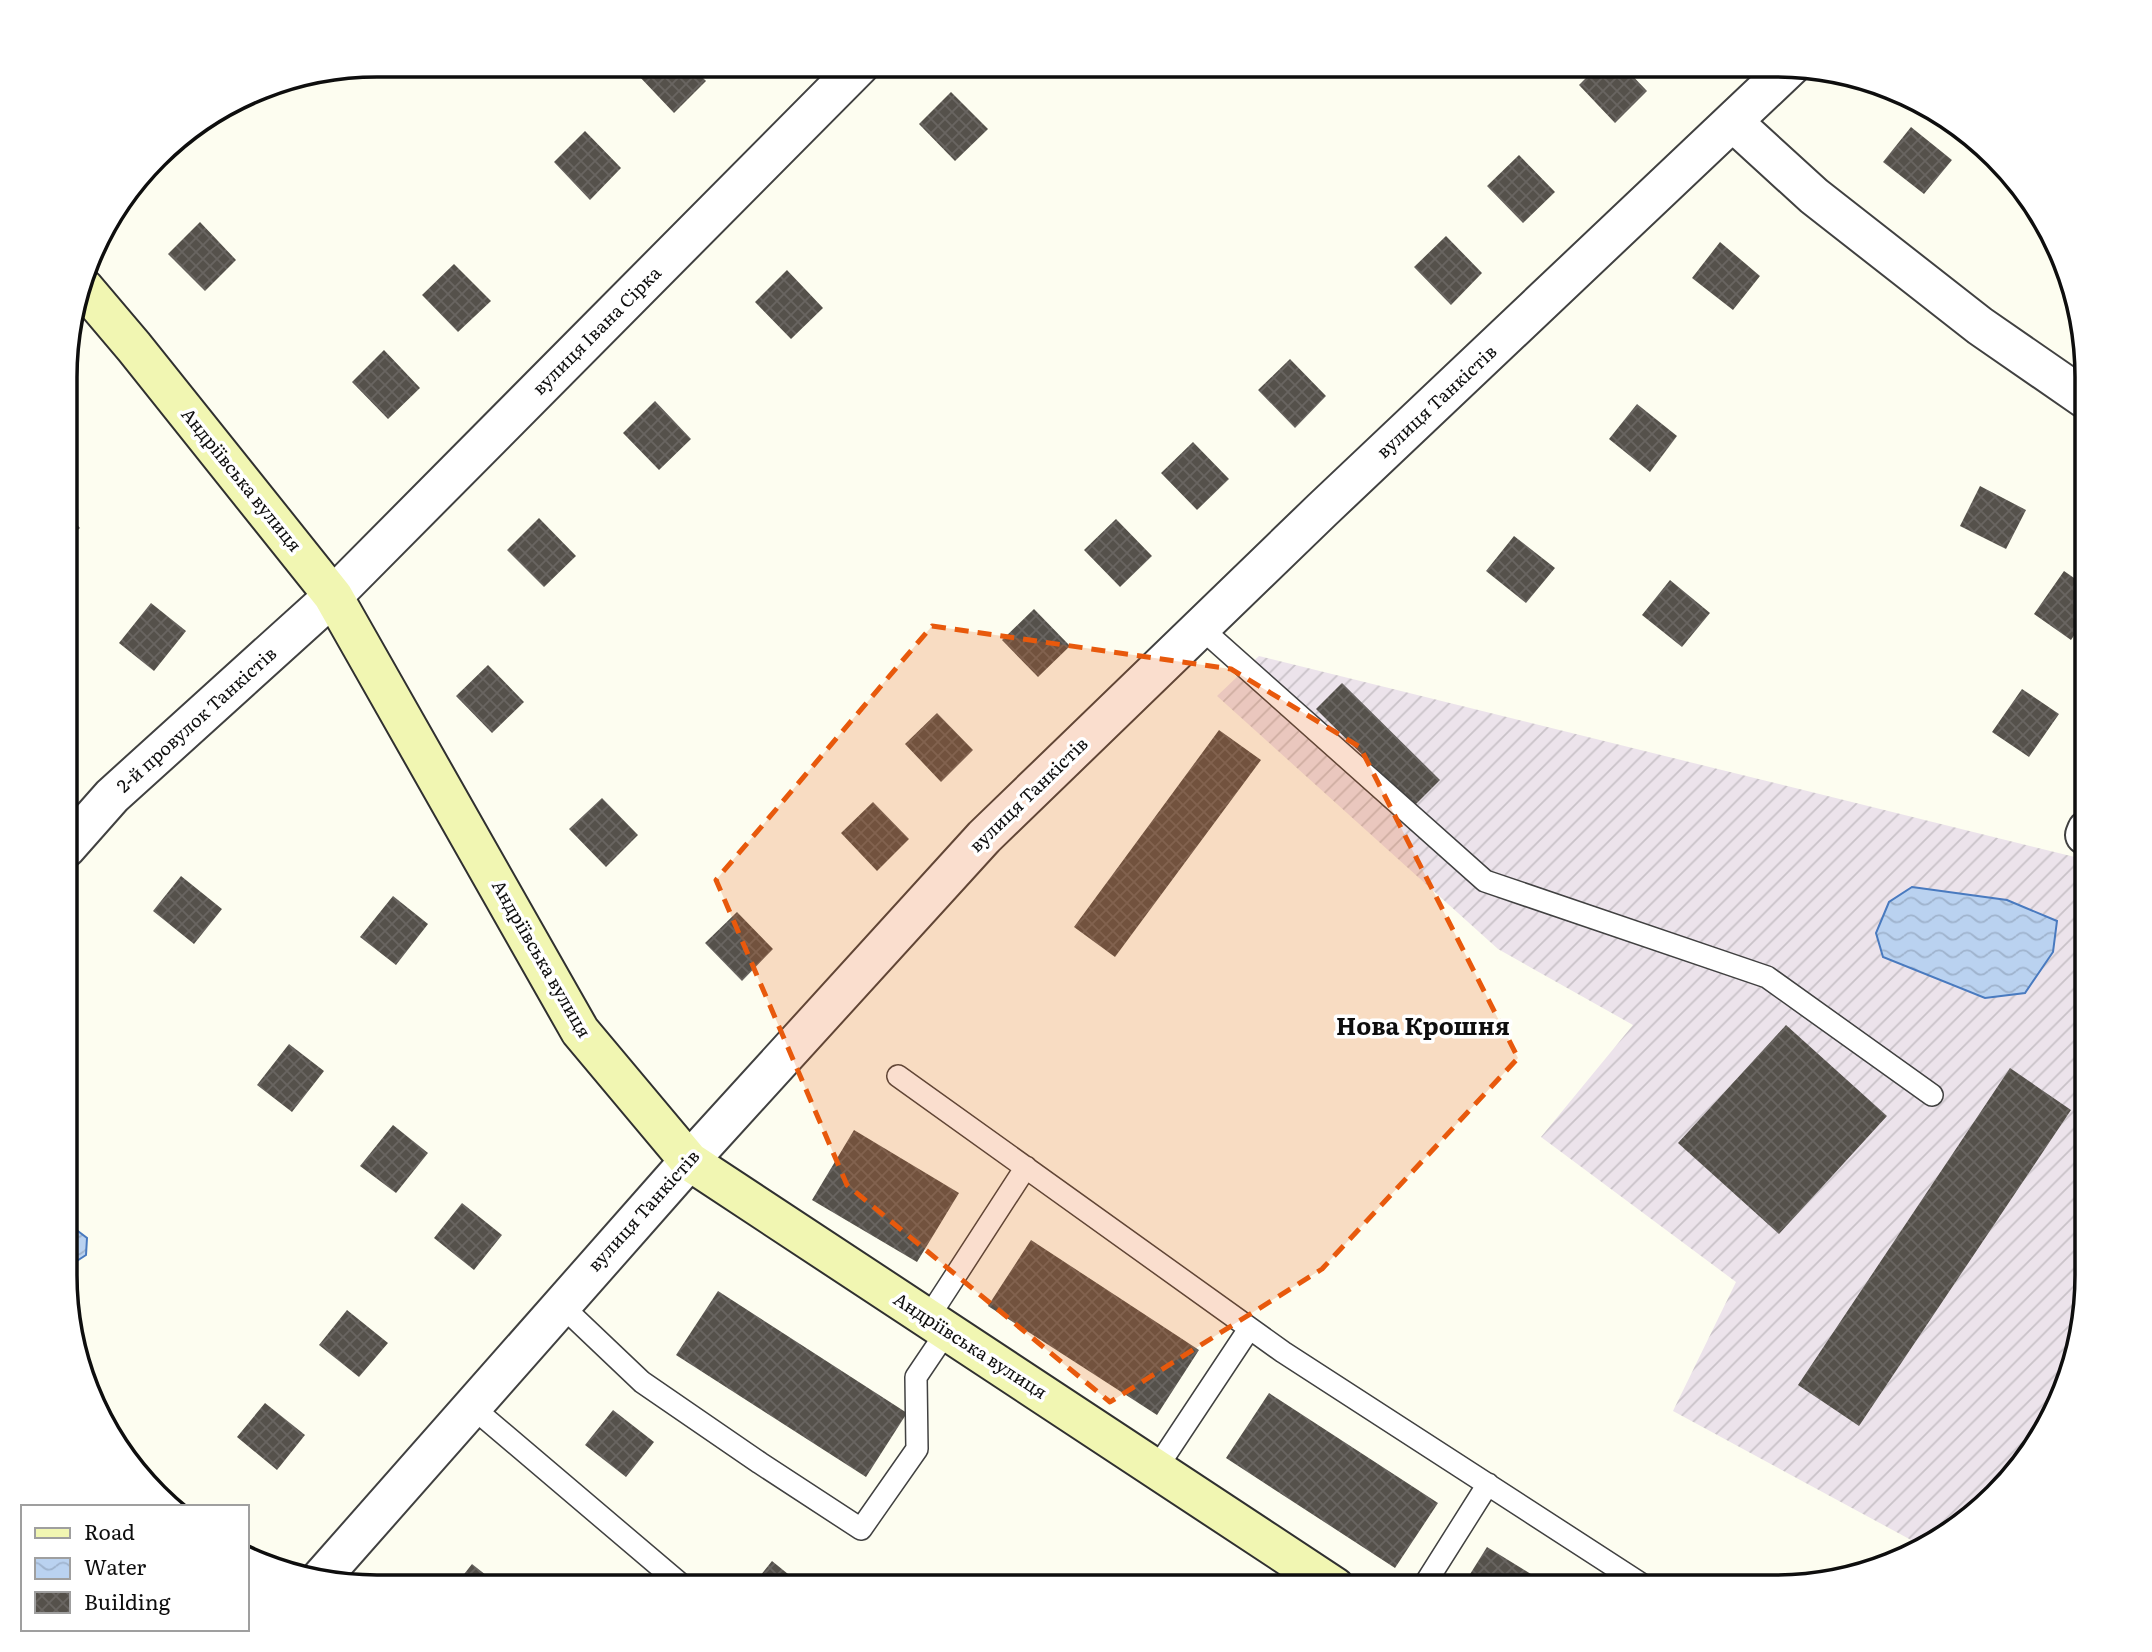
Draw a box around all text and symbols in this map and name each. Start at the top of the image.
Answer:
street label: вулиця Івана Сірка [525,259,667,401]
street label: вулиця Танкістів [1370,338,1502,464]
street label: Андріївська вулиця [176,401,309,557]
street label: 2-й провулок Танкістів [110,640,282,798]
street label: вулиця Танкістів [962,730,1093,858]
street label: Андріївська вулиця [486,874,599,1042]
district label: Нова Крошня [1336,1007,1510,1042]
street label: вулиця Танкістів [581,1143,705,1277]
street label: Андріївська вулиця [889,1285,1053,1405]
legend [21,1505,248,1631]
text: Road [84,1515,135,1546]
text: Water [84,1550,146,1581]
text: Building [84,1585,171,1616]

